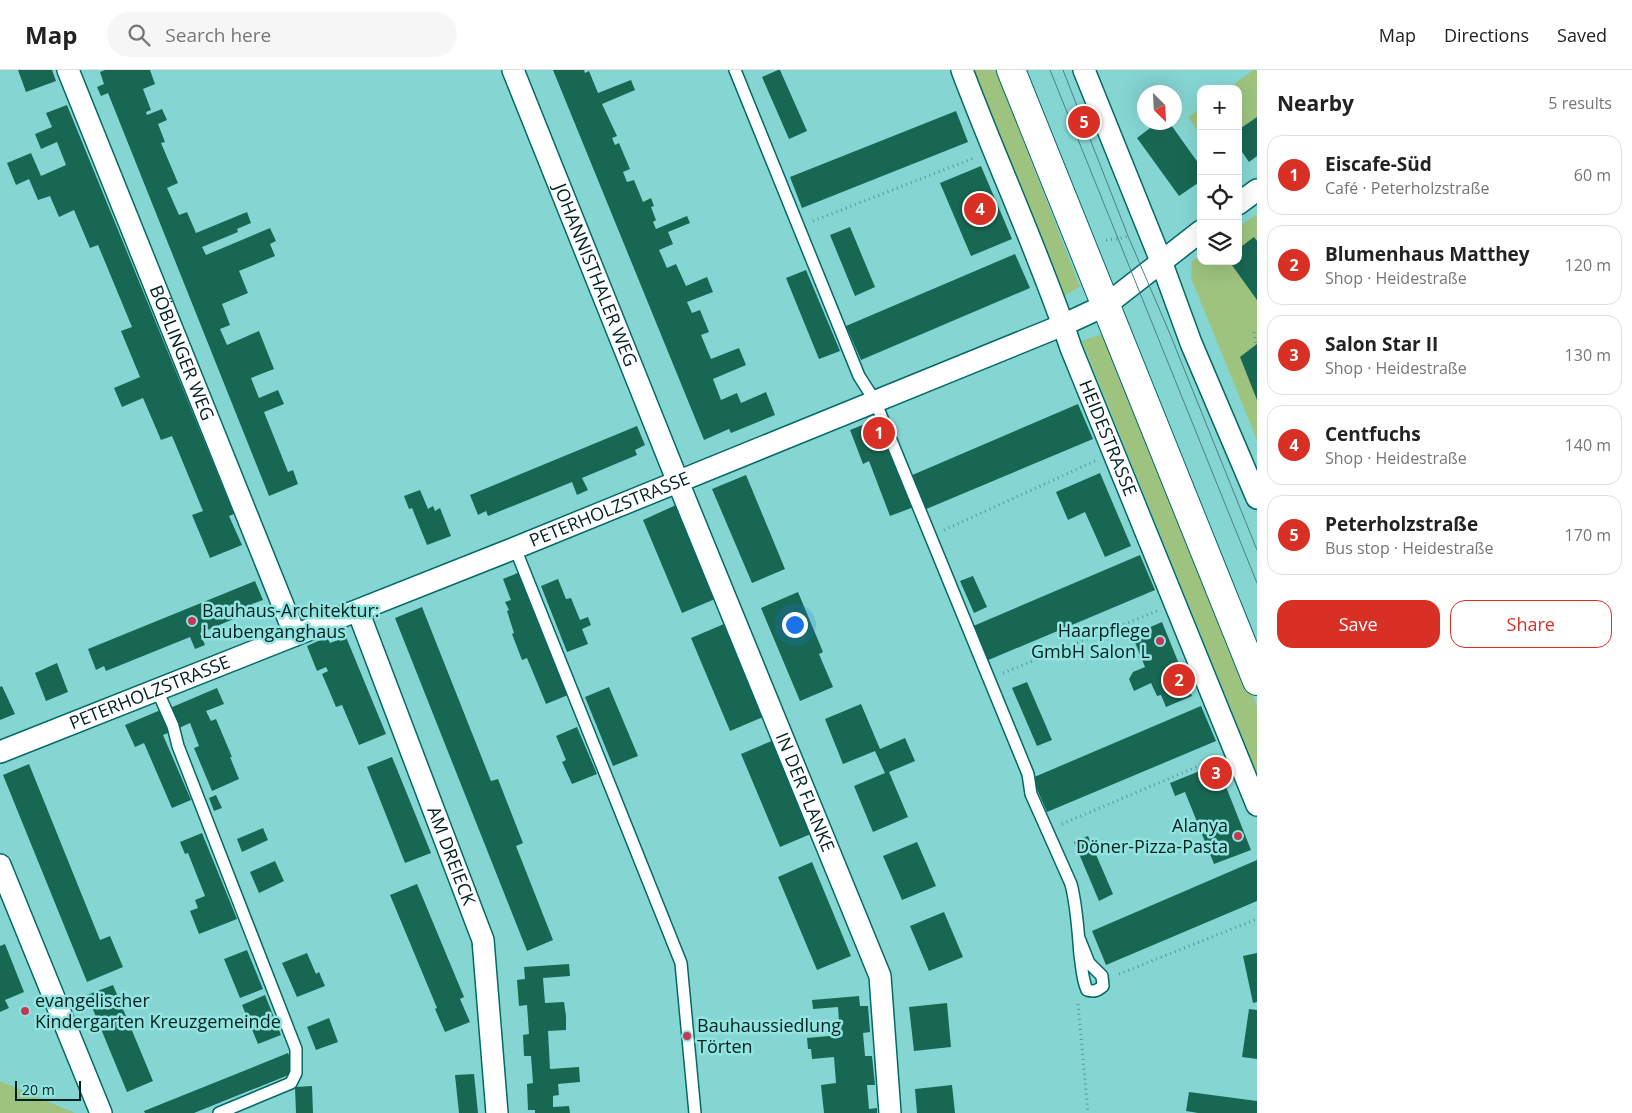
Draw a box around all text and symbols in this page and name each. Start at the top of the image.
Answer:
search box [107,12,457,57]
text: Map [25,18,77,51]
icon: search [125,21,153,49]
text: Search here [165,22,271,48]
text: Map [1379,23,1416,47]
text: Directions [1444,23,1529,47]
text: Saved [1557,23,1607,47]
north arrow [1137,85,1182,130]
map controls [1197,85,1242,265]
button: + [1197,85,1242,130]
text: Nearby [1277,89,1354,117]
text: 5 results [1548,92,1612,114]
pin: 5 [1068,103,1100,141]
button: − [1197,130,1242,175]
text: Eiscafe-Süd [1325,151,1432,177]
text: 1 [1289,164,1299,186]
text: 60 m [1574,164,1611,186]
button: locate [1197,175,1242,220]
text: Café · Peterholzstraße [1325,177,1489,199]
street label: JOHANNISTHALER WEG [548,178,644,370]
pin: 4 [964,190,996,228]
button: layers [1197,220,1242,265]
text: Blumenhaus Matthey [1325,241,1530,267]
text: 2 [1289,254,1299,276]
text: 120 m [1565,254,1611,276]
text: Shop · Heidestraße [1325,267,1467,289]
street label: BÖBLINGER WEG [145,281,221,424]
text: Salon Star II [1325,331,1438,357]
text: 3 [1289,344,1299,366]
text: 130 m [1565,344,1611,366]
text: Shop · Heidestraße [1325,357,1467,379]
street label: HEIDESTRASSE [1074,376,1143,499]
pin: 1 [863,414,895,452]
text: Centfuchs [1325,421,1421,447]
text: 4 [1289,434,1299,456]
text: 140 m [1565,434,1611,456]
text: Shop · Heidestraße [1325,447,1467,469]
street label: PETERHOLZSTRASSE [525,465,693,552]
text: Peterholzstraße [1325,511,1478,537]
text: 5 [1289,524,1299,546]
text: 170 m [1565,524,1611,546]
text: Bus stop · Heidestraße [1325,537,1493,559]
place label: Bauhaus-Architektur: Laubenganghaus [202,598,380,643]
button: Save [1277,600,1440,648]
button: Share [1450,600,1612,648]
your location [782,612,808,638]
marker: Bauhaus-Architektur: Laubenganghaus [186,615,198,627]
place label: Haarpflege GmbH Salon L [1031,618,1150,663]
marker: Haarpflege GmbH Salon L [1154,635,1166,647]
street label: PETERHOLZSTRASSE [65,649,233,734]
pin: 2 [1163,661,1195,699]
street label: IN DER FLANKE [771,729,841,855]
pin: 3 [1200,754,1232,792]
street label: AM DREIECK [422,803,482,909]
place label: Alanya Döner-Pizza-Pasta [1076,813,1228,858]
marker: Alanya Döner-Pizza-Pasta [1232,830,1244,842]
place label: evangelischer Kindergarten Kreuzgemeinde [35,988,281,1033]
marker: evangelischer Kindergarten Kreuzgemeinde [19,1005,31,1017]
place label: Bauhaussiedlung Törten [697,1013,841,1058]
marker: Bauhaussiedlung Törten [681,1030,693,1042]
scale bar [15,1078,81,1101]
text: 20 m [22,1080,55,1099]

